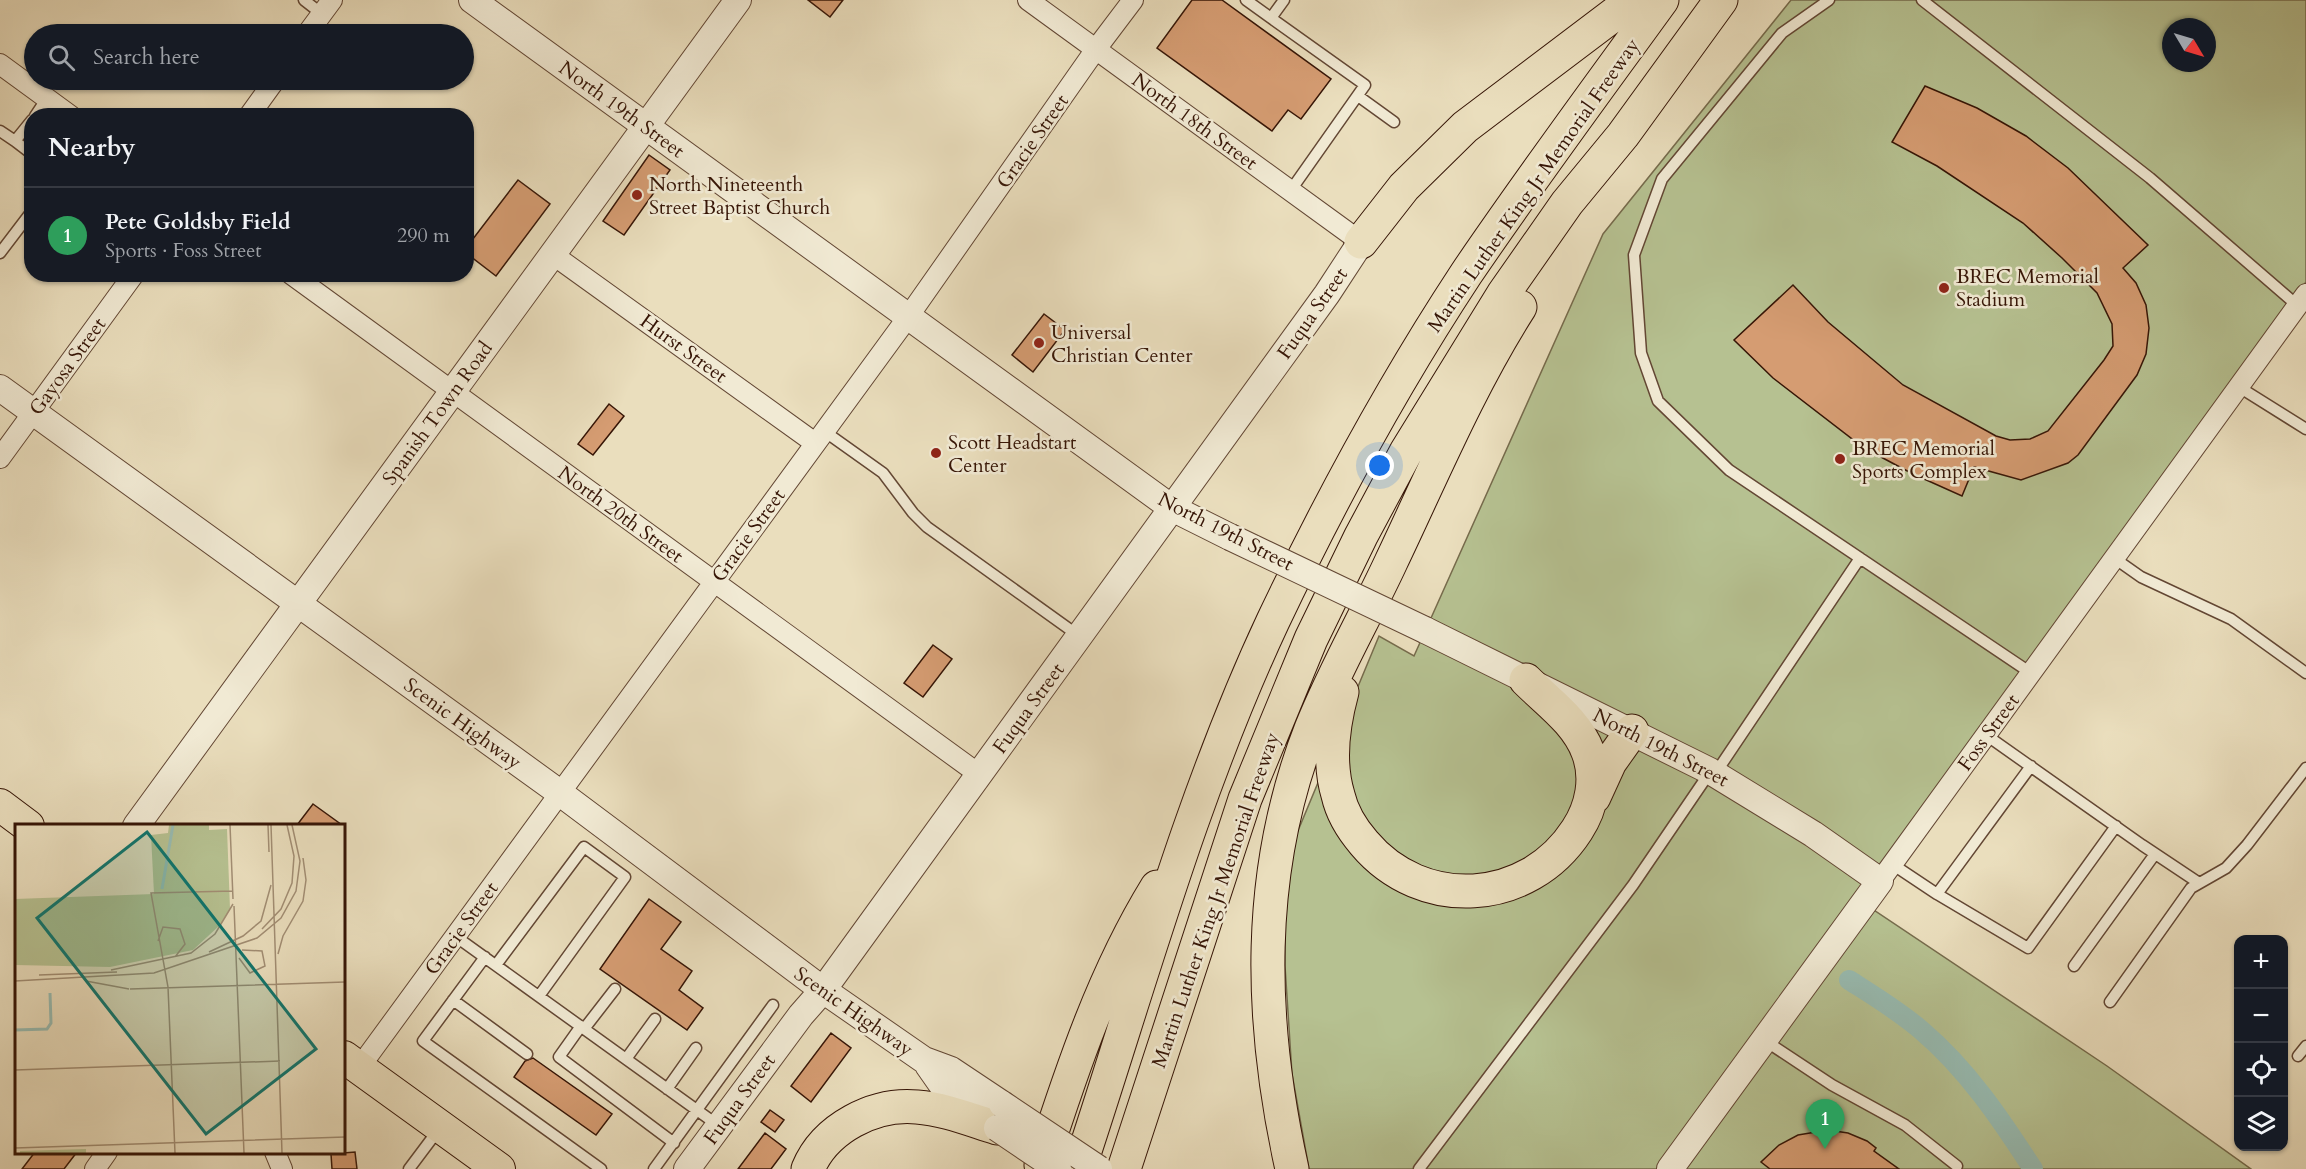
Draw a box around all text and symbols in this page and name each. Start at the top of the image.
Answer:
north arrow [2162,18,2216,72]
search box [24,24,474,90]
street label: Martin Luther King Jr Memorial Freeway [1421,33,1646,338]
icon: search [45,41,78,74]
text: Search here [93,42,200,72]
street label: North 19th Street [553,55,691,165]
street label: North 18th Street [1126,67,1264,177]
street label: Gracie Street [990,88,1075,194]
text: Nearby [48,130,136,165]
place label: North Nineteenth Street Baptist Church [649,171,830,221]
marker: North Nineteenth Street Baptist Church [630,188,644,202]
text: Pete Goldsby Field [105,207,290,237]
text: 1 [62,222,73,249]
text: 290 m [397,222,450,249]
text: Sports · Foss Street [105,237,262,264]
street label: Fuqua Street [1271,261,1354,365]
place label: BREC Memorial Stadium [1956,263,2099,313]
marker: BREC Memorial Stadium [1937,281,1951,295]
street label: Hurst Street [635,308,733,390]
street label: Gayosa Street [23,311,112,421]
place label: Universal Christian Center [1051,319,1193,369]
street label: Spanish Town Road [376,336,499,491]
marker: Universal Christian Center [1032,336,1046,350]
place label: Scott Headstart Center [948,429,1077,479]
place label: BREC Memorial Sports Complex [1852,435,1995,485]
marker: Scott Headstart Center [929,446,943,460]
your location [1365,451,1394,480]
marker: BREC Memorial Sports Complex [1833,452,1847,466]
street label: North 20th Street [552,460,690,570]
street label: Gracie Street [705,483,792,587]
street label: North 19th Street [1153,486,1299,578]
street label: Fuqua Street [986,657,1071,759]
street label: Scenic Highway [398,671,527,776]
street label: Foss Street [1951,688,2026,776]
street label: North 19th Street [1588,702,1734,794]
street label: Martin Luther King Jr Memorial Freeway [1145,728,1286,1072]
inset map [15,824,345,1154]
street label: Gracie Street [418,876,505,980]
map controls [2234,935,2288,1151]
button: + [2234,935,2288,989]
street label: Scenic Highway [789,960,919,1063]
button: − [2234,989,2288,1043]
button: locate [2234,1043,2288,1097]
street label: Fuqua Street [697,1048,782,1150]
button: layers [2234,1097,2288,1151]
pin: 1 [1806,1100,1844,1149]

